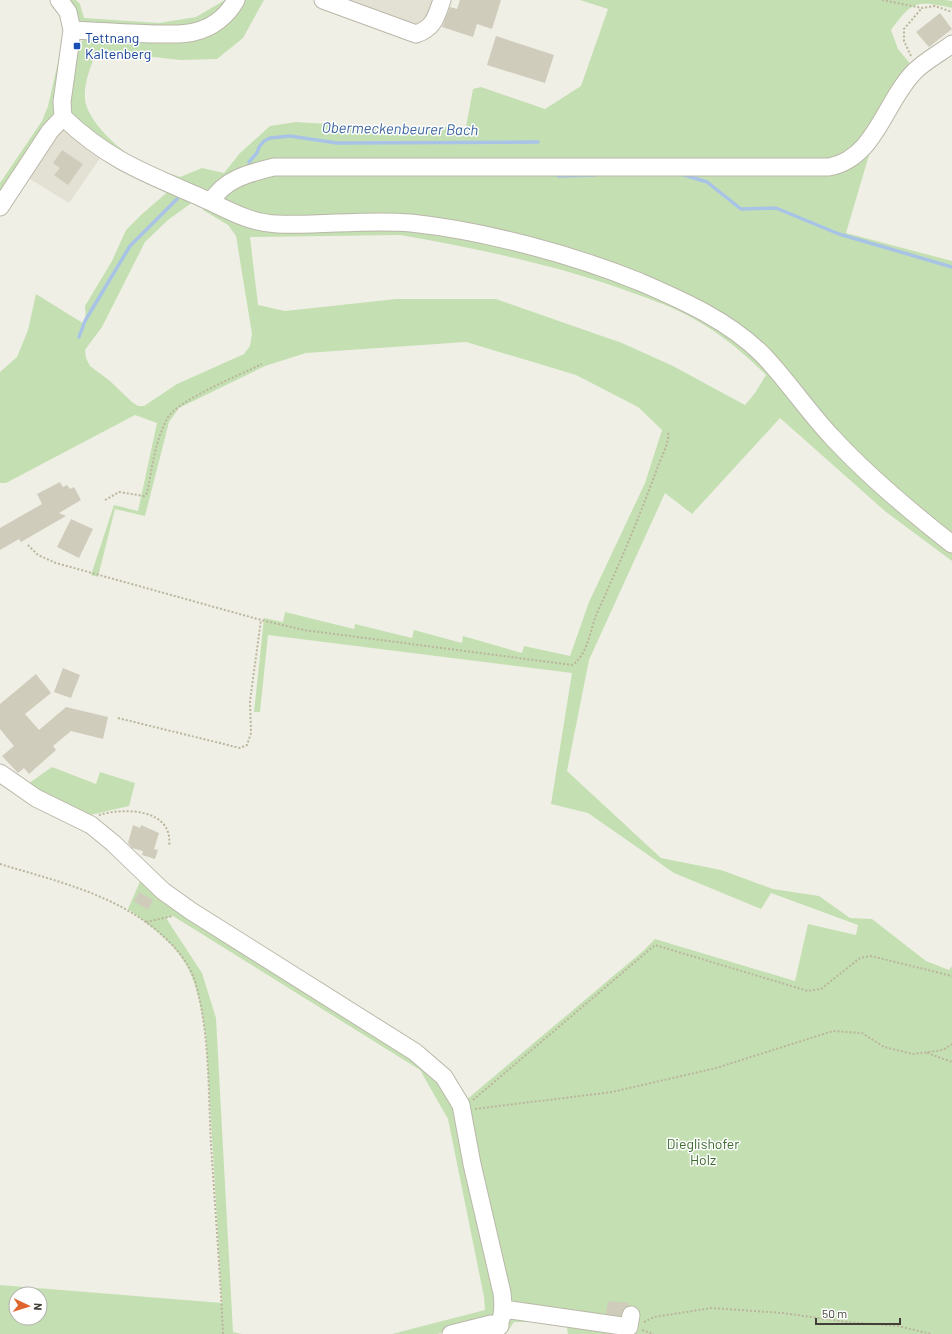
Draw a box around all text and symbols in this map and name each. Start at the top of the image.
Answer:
place label: Tettnang Kaltenberg [85,29,151,62]
marker: Tettnang Kaltenberg [72,41,82,51]
water label: Obermeckenbeurer Bach [322,118,479,138]
park label: Dieglishofer Holz [667,1135,739,1168]
north arrow [8,1286,48,1326]
scale bar [816,1300,900,1326]
text: N [32,1303,45,1311]
text: 50 m [822,1306,847,1320]

